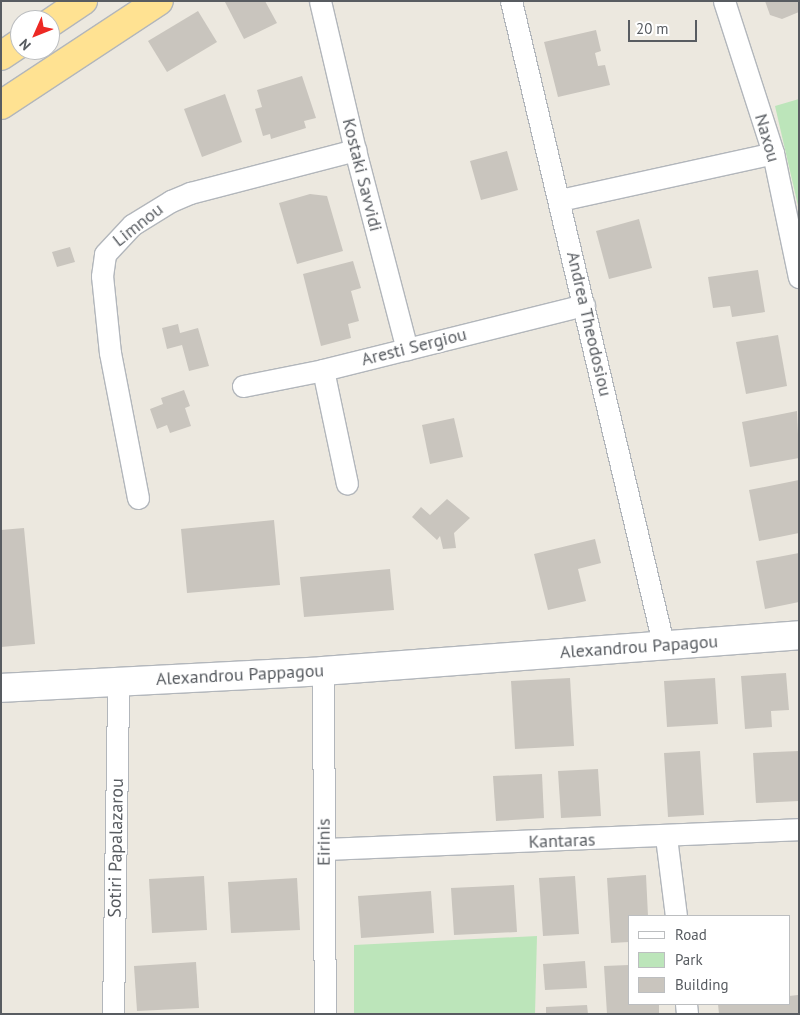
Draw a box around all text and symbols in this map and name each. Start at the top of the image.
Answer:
north arrow [10,10,60,60]
scale bar [630,10,699,42]
text: 20 m [636,19,669,38]
text: N [15,35,35,54]
street label: Naxou [750,111,784,165]
street label: Kostaki Savvidi [337,116,387,234]
street label: Limnou [109,199,167,251]
street label: Andrea Theodosiou [562,249,616,399]
street label: Aresti Sergiou [359,323,469,371]
street label: Alexandrou Papagou [559,631,719,663]
street label: Alexandrou Pappagou [155,660,325,690]
street label: Sotiri Papalazarou [104,778,128,918]
street label: Eirinis [313,818,335,866]
street label: Kantaras [528,829,596,853]
legend [628,915,790,1005]
text: Road [675,925,707,944]
text: Park [675,950,703,969]
text: Building [675,975,729,994]

